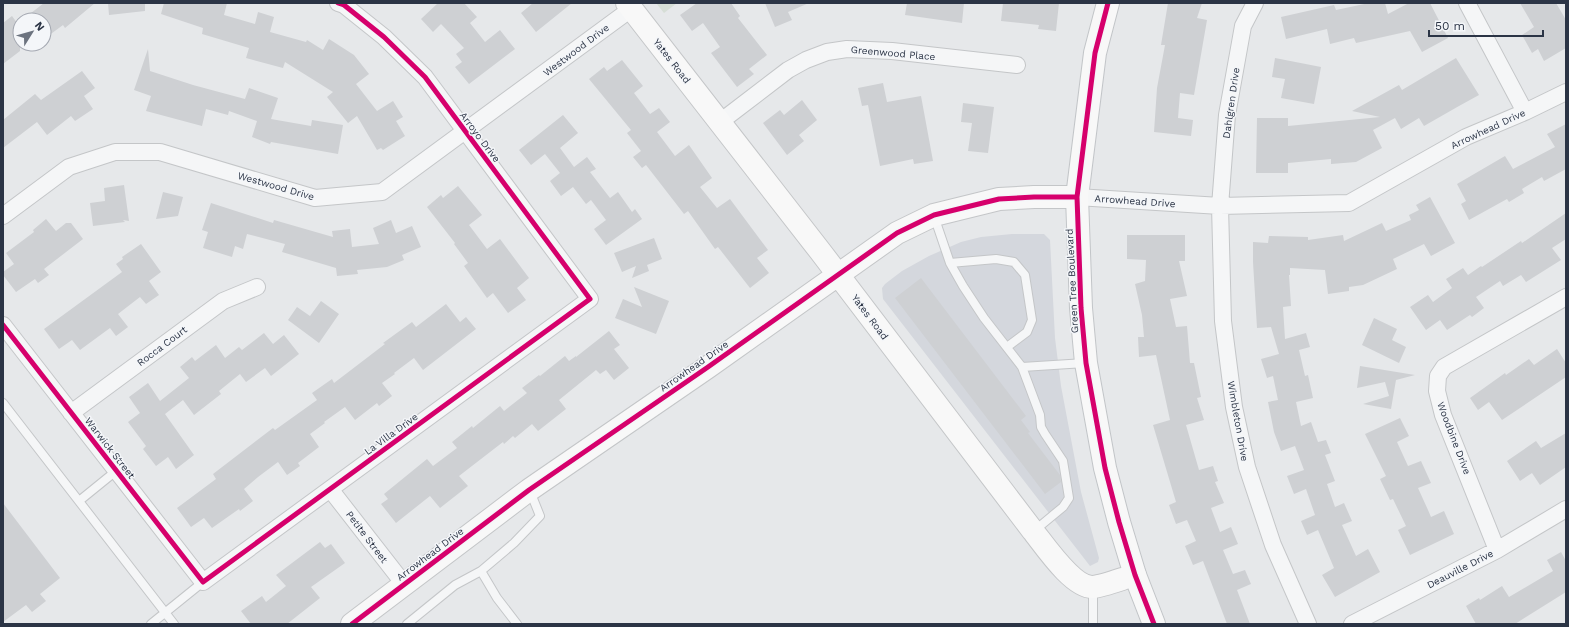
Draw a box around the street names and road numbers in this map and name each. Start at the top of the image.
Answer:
street label: Westwood Drive [541,22,611,78]
street label: Yates Road [651,37,693,85]
street label: Greenwood Place [850,44,936,62]
street label: Dahlgren Drive [1221,67,1241,139]
street label: Arrowhead Drive [1449,107,1527,151]
street label: Arroyo Drive [458,110,503,164]
street label: Westwood Drive [236,170,316,202]
street label: Arrowhead Drive [1094,193,1176,209]
street label: Green Tree Boulevard [1064,229,1080,333]
street label: Yates Road [850,292,890,342]
street label: Rocca Court [135,323,190,368]
street label: Arrowhead Drive [658,338,731,394]
street label: Wimbleton Drive [1226,380,1251,462]
street label: Woodbine Drive [1435,400,1473,476]
street label: La Villa Drive [362,411,420,457]
street label: Warwick Street [83,415,138,481]
street label: Petite Street [344,509,391,566]
street label: Arrowhead Drive [394,525,466,583]
street label: Deauville Drive [1425,547,1495,590]

